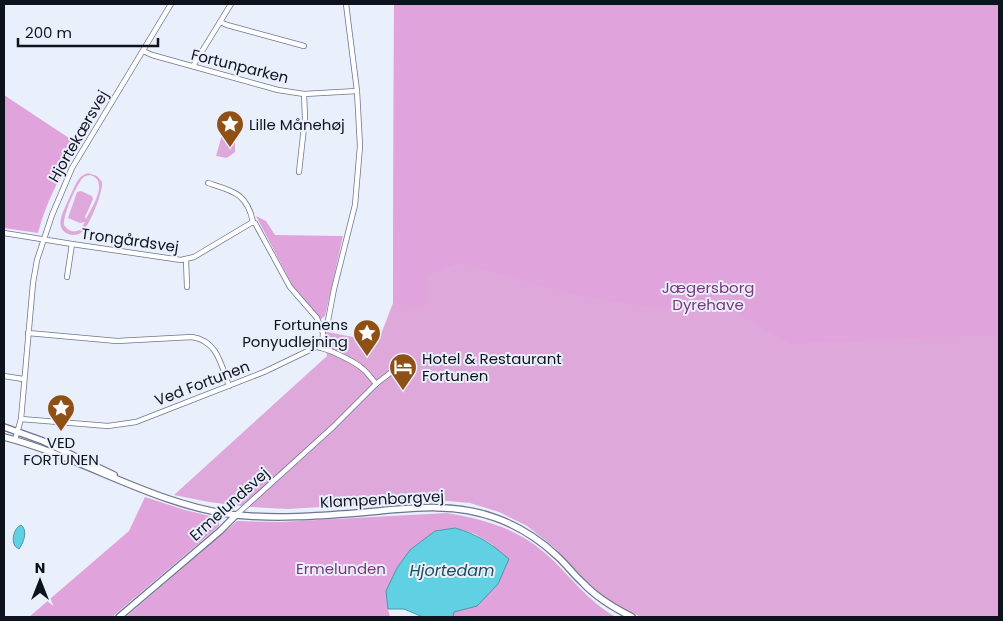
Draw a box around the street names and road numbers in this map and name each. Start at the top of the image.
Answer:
street label: Fortunparken [189,44,291,88]
street label: Hjortekærsvej [43,86,113,186]
street label: Trongårdsvej [80,223,180,257]
street label: Ved Fortunen [152,355,252,411]
street label: Ermelundsvej [185,463,273,545]
street label: Klampenborgvej [319,485,445,513]

